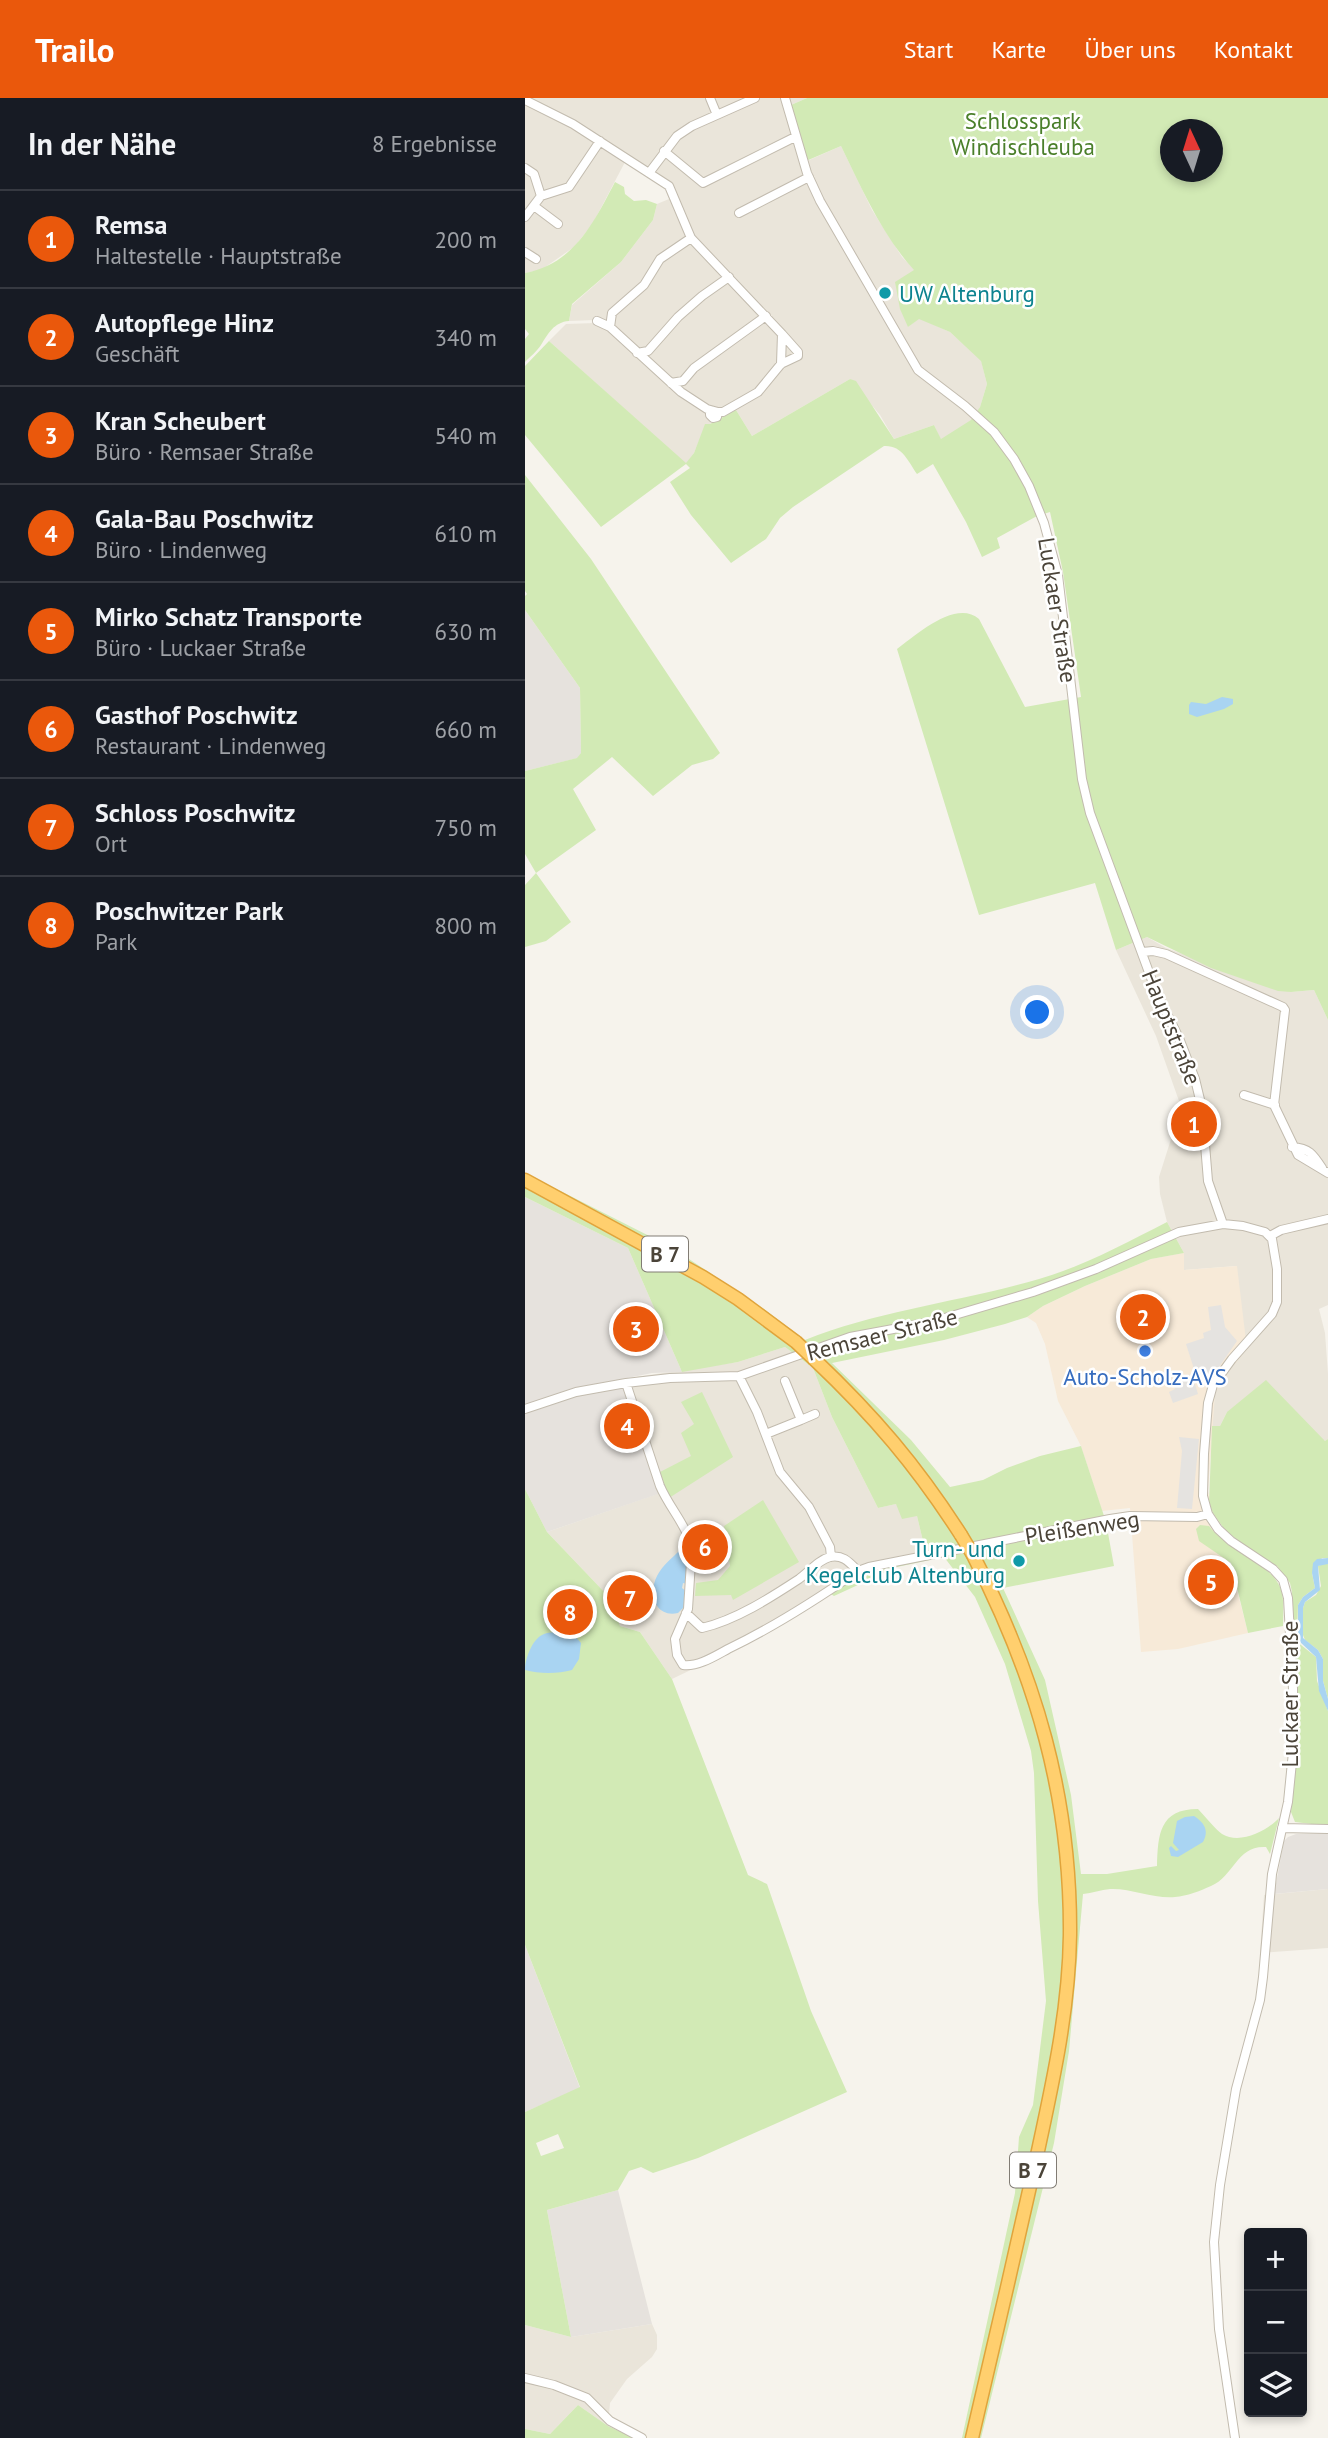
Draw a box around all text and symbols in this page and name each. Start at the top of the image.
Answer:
text: Trailo [35,28,115,71]
text: Start [904,34,953,65]
text: Karte [991,34,1046,65]
text: Über uns [1084,34,1176,65]
text: Kontakt [1214,34,1293,65]
park label: Schlosspark Windischleuba [951,106,1095,161]
north arrow [1160,119,1223,182]
text: In der Nähe [28,124,176,163]
text: 8 Ergebnisse [372,129,497,158]
text: Remsa [95,208,167,241]
text: 1 [44,225,58,254]
text: 200 m [435,225,497,254]
text: Haltestelle · Hauptstraße [95,241,342,270]
place label: UW Altenburg [899,279,1035,308]
marker: UW Altenburg [877,285,893,301]
text: Autopflege Hinz [95,306,274,339]
text: 2 [44,323,58,352]
text: 340 m [435,323,497,352]
text: Geschäft [95,339,180,368]
text: Kran Scheubert [95,404,266,437]
text: 3 [44,421,58,450]
text: 540 m [435,421,497,450]
text: Büro · Remsaer Straße [95,437,314,466]
text: Gala-Bau Poschwitz [95,502,313,535]
text: 4 [44,519,58,548]
text: 610 m [435,519,497,548]
text: Büro · Lindenweg [95,535,267,564]
street label: Luckaer Straße [1032,535,1084,685]
text: Mirko Schatz Transporte [95,600,362,633]
text: 5 [44,617,58,646]
text: 630 m [435,617,497,646]
text: Büro · Luckaer Straße [95,633,306,662]
text: Gasthof Poschwitz [95,698,298,731]
text: 6 [44,715,58,744]
text: 660 m [435,715,497,744]
text: Restaurant · Lindenweg [95,731,326,760]
text: Schloss Poschwitz [95,796,295,829]
text: 7 [44,813,58,842]
text: 750 m [435,813,497,842]
text: Ort [95,829,127,858]
text: Poschwitzer Park [95,894,284,927]
text: 8 [44,911,58,940]
text: 800 m [435,911,497,940]
text: Park [95,927,137,956]
street label: Hauptstraße [1136,965,1208,1089]
your location [1020,995,1054,1029]
pin: 1 [1171,1098,1217,1150]
road number: B 7 [642,1236,688,1272]
pin: 2 [1120,1291,1166,1343]
street label: Remsaer Straße [804,1301,960,1367]
pin: 3 [613,1303,659,1355]
marker: Auto-Scholz-AVS [1137,1343,1153,1359]
place label: Auto-Scholz-AVS [1063,1362,1227,1391]
pin: 4 [604,1400,650,1452]
street label: Pleißenweg [1023,1504,1141,1550]
pin: 6 [682,1521,728,1573]
place label: Turn- und Kegelclub Altenburg [806,1534,1005,1589]
marker: Turn- und Kegelclub Altenburg [1011,1553,1027,1569]
pin: 5 [1188,1556,1234,1608]
pin: 7 [607,1572,653,1624]
pin: 8 [547,1586,593,1638]
street label: Luckaer Straße [1275,1621,1304,1767]
road number: B 7 [1010,2152,1056,2188]
map controls [1244,2228,1307,2417]
button: + [1244,2228,1307,2291]
button: − [1244,2291,1307,2354]
button: layers [1244,2354,1307,2417]

